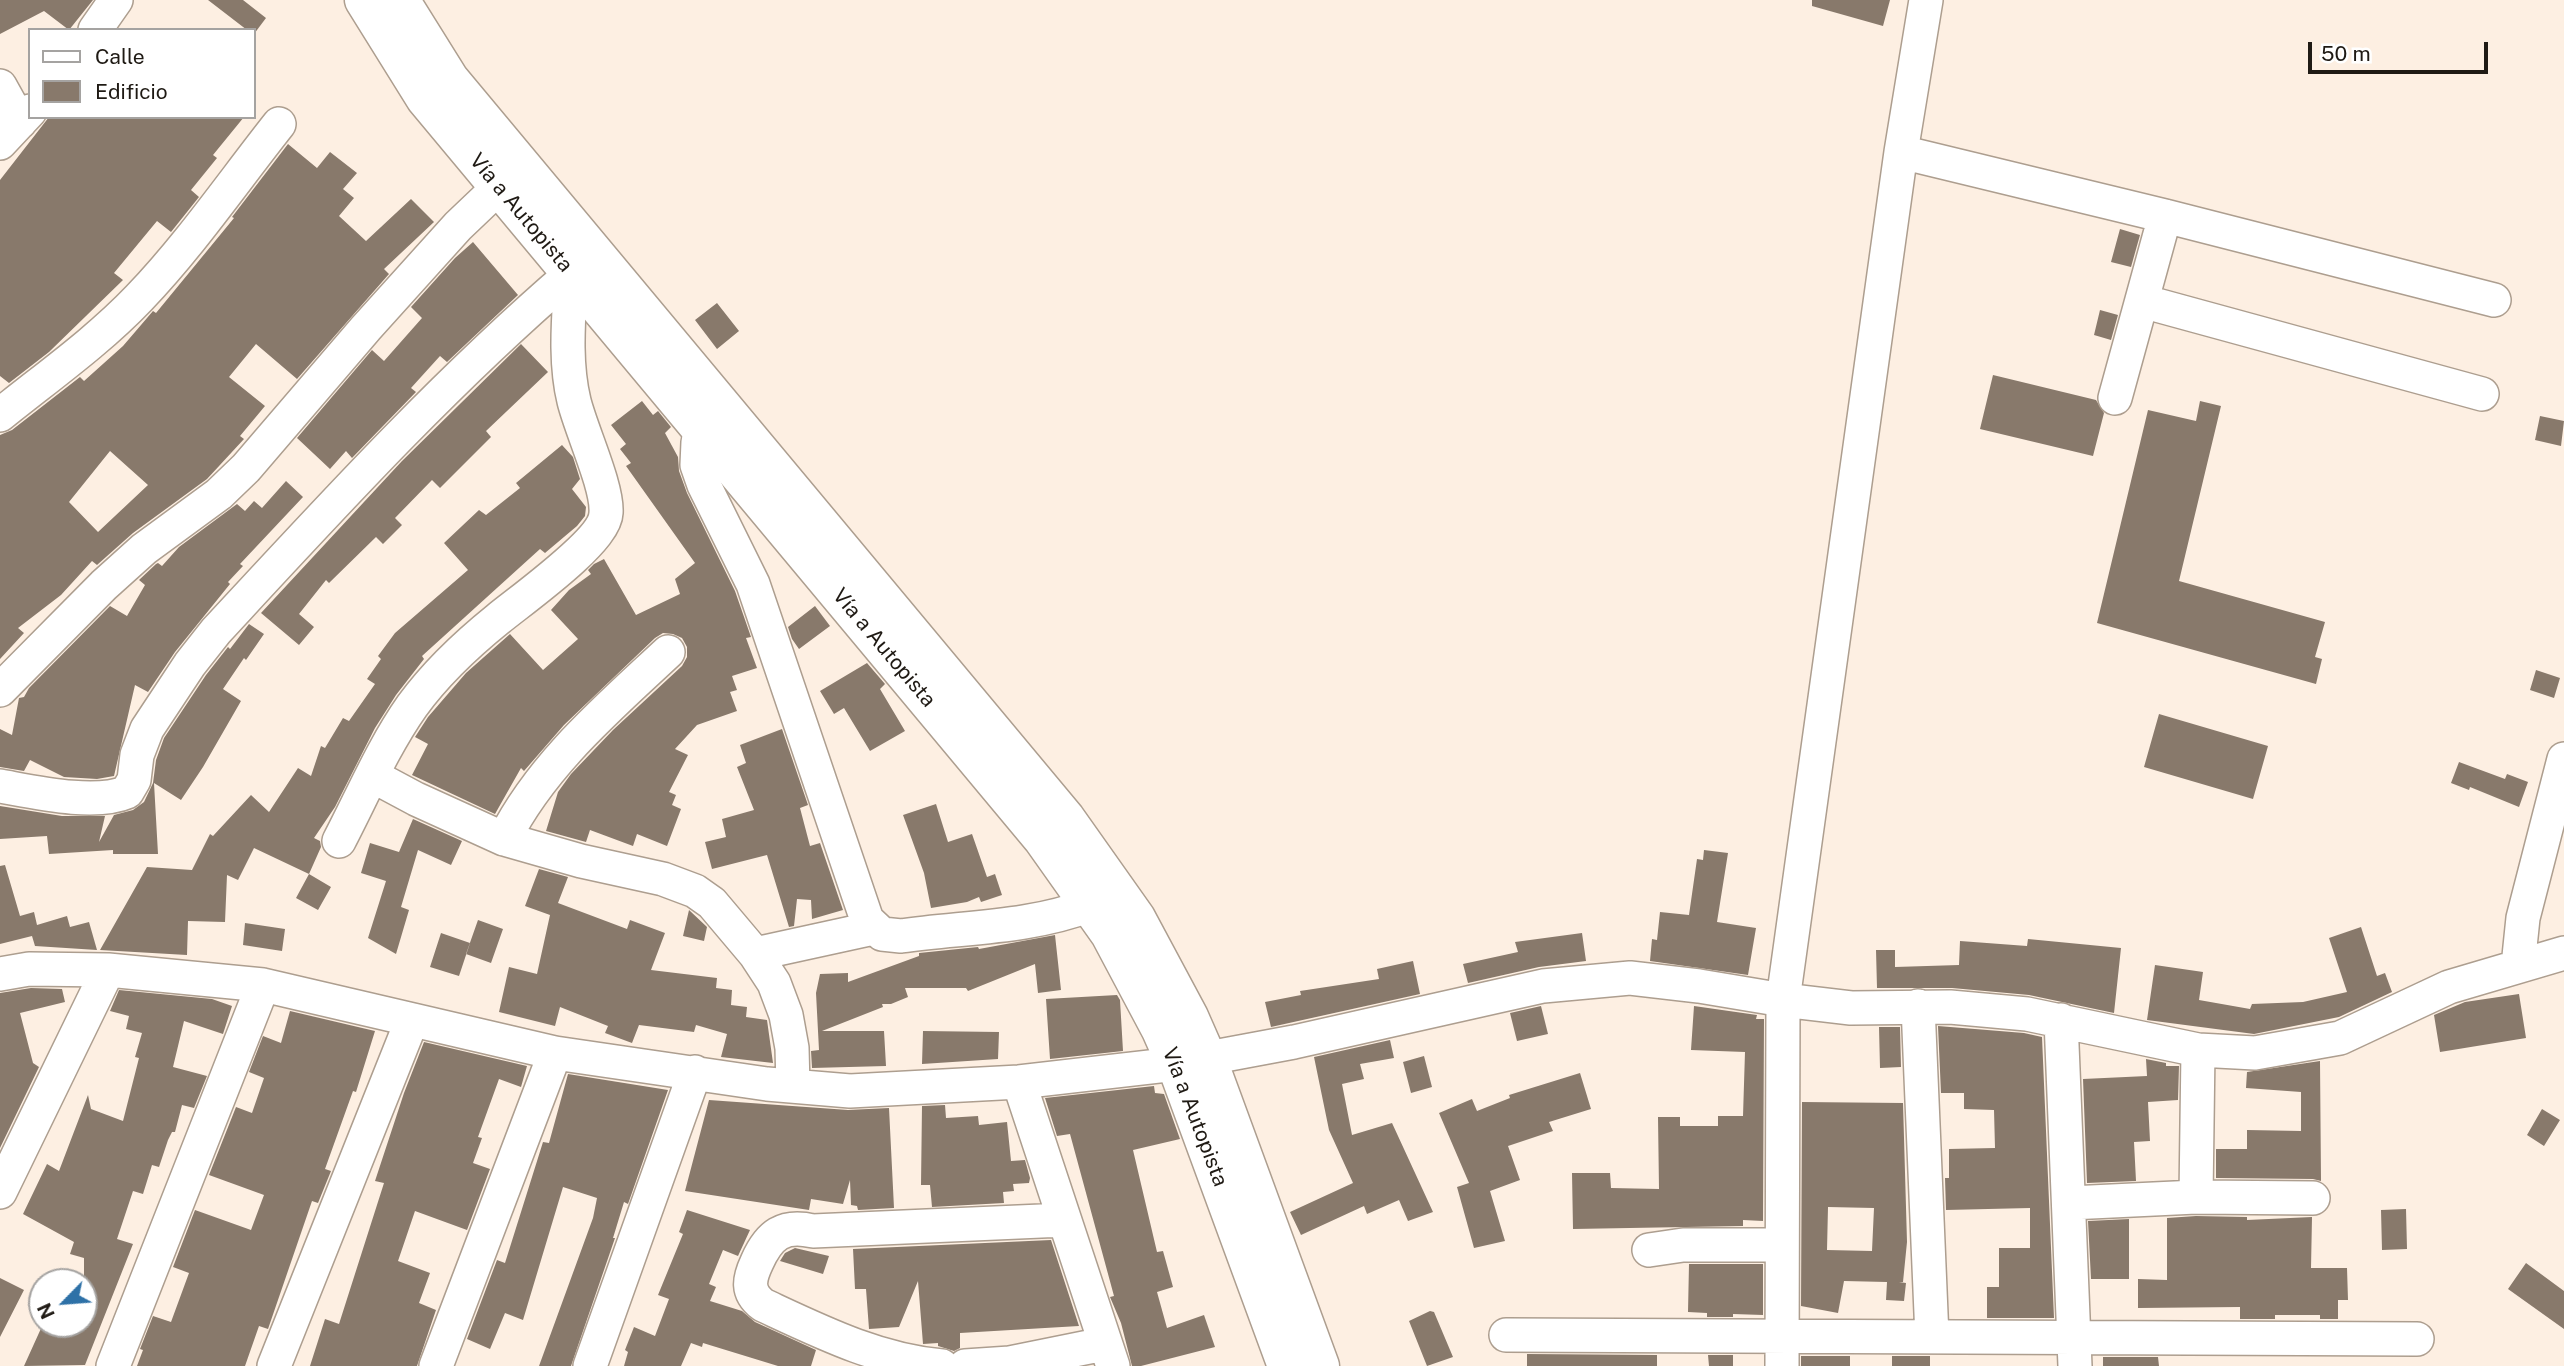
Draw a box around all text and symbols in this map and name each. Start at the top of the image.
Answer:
legend [28,28,256,119]
scale bar [2312,28,2492,72]
text: 50 m [2321,41,2371,66]
text: Calle [95,44,145,69]
text: Edificio [95,79,168,104]
street label: Vía a Autopista [464,149,578,277]
street label: Vía a Autopista [827,584,941,712]
street label: Vía a Autopista [1157,1044,1233,1190]
north arrow [28,1268,98,1338]
text: N [33,1300,59,1322]

